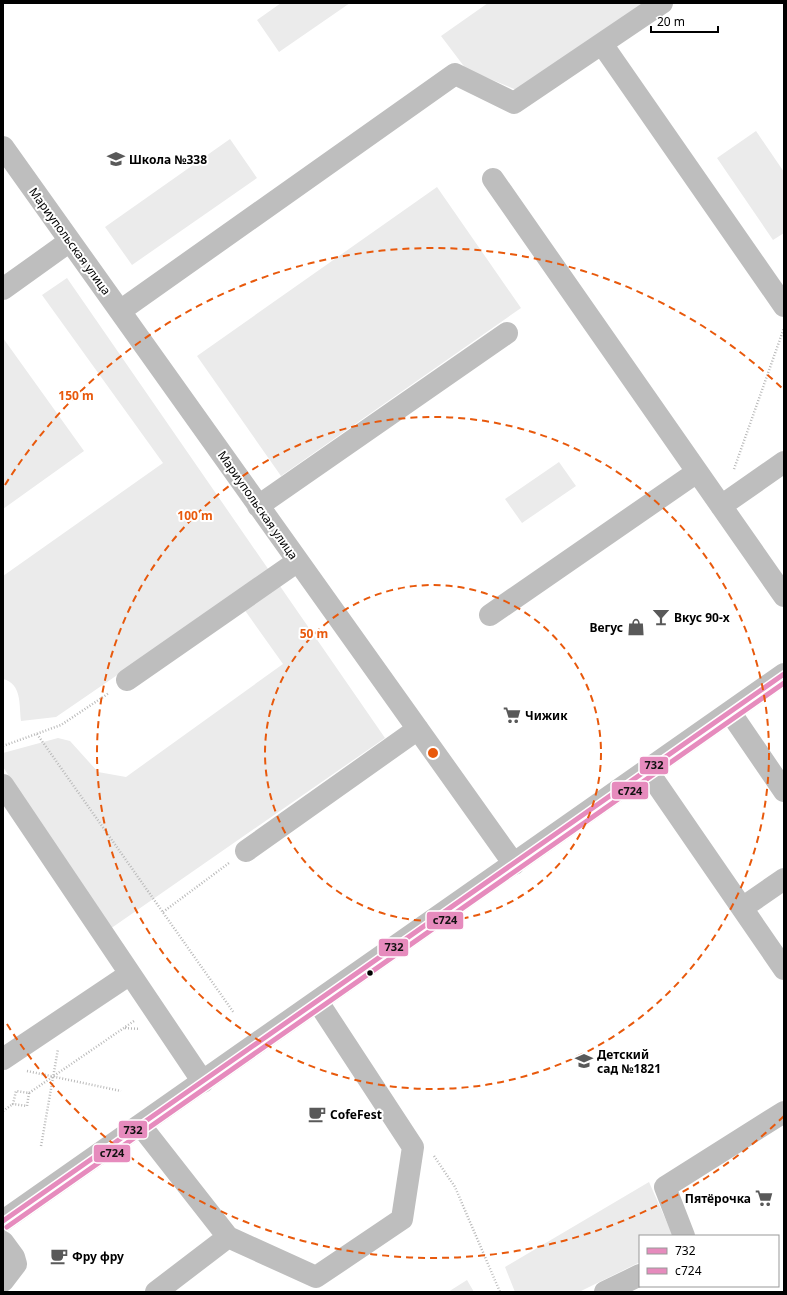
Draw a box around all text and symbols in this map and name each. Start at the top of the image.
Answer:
scale bar [651,8,718,34]
text: 20 m [657,13,685,30]
school or university icon: Школа №338 [106,149,126,169]
place label: Школа №338 [129,151,207,168]
street label: Мариупольская улица [25,184,115,298]
text: 150 m [58,387,94,404]
street label: Мариупольская улица [214,447,302,563]
text: 100 m [177,507,213,524]
bar icon: Вкус 90-х [651,607,671,627]
place label: Вкус 90-х [674,609,730,626]
shop icon: Вегус [626,617,646,637]
place label: Вегус [590,619,623,636]
text: 50 m [300,625,328,642]
supermarket icon: Чижик [502,705,522,725]
place label: Чижик [525,707,568,724]
centre of rings [426,746,440,760]
line badge: 732 [639,756,669,775]
text: 732 [645,757,663,772]
line badge: с724 [611,781,649,800]
text: с724 [618,783,643,798]
line badge: с724 [426,911,464,930]
text: с724 [433,912,458,927]
line badge: 732 [378,938,409,957]
text: 732 [385,939,403,954]
unlabelled marker [365,968,375,978]
place label: Детский сад №1821 [597,1046,661,1077]
school or university icon: Детский сад №1821 [574,1051,594,1071]
cafe icon: CofeFest [307,1104,327,1124]
place label: CofeFest [330,1106,382,1123]
line badge: 732 [118,1120,148,1139]
text: 732 [124,1122,142,1137]
line badge: с724 [93,1144,131,1163]
text: с724 [100,1145,125,1160]
supermarket icon: Пятёрочка [754,1188,774,1208]
place label: Пятёрочка [685,1190,751,1207]
legend [639,1235,779,1287]
text: 732 [675,1242,696,1259]
cafe icon: Фру фру [49,1246,69,1266]
place label: Фру фру [72,1248,124,1265]
text: с724 [675,1262,702,1279]

